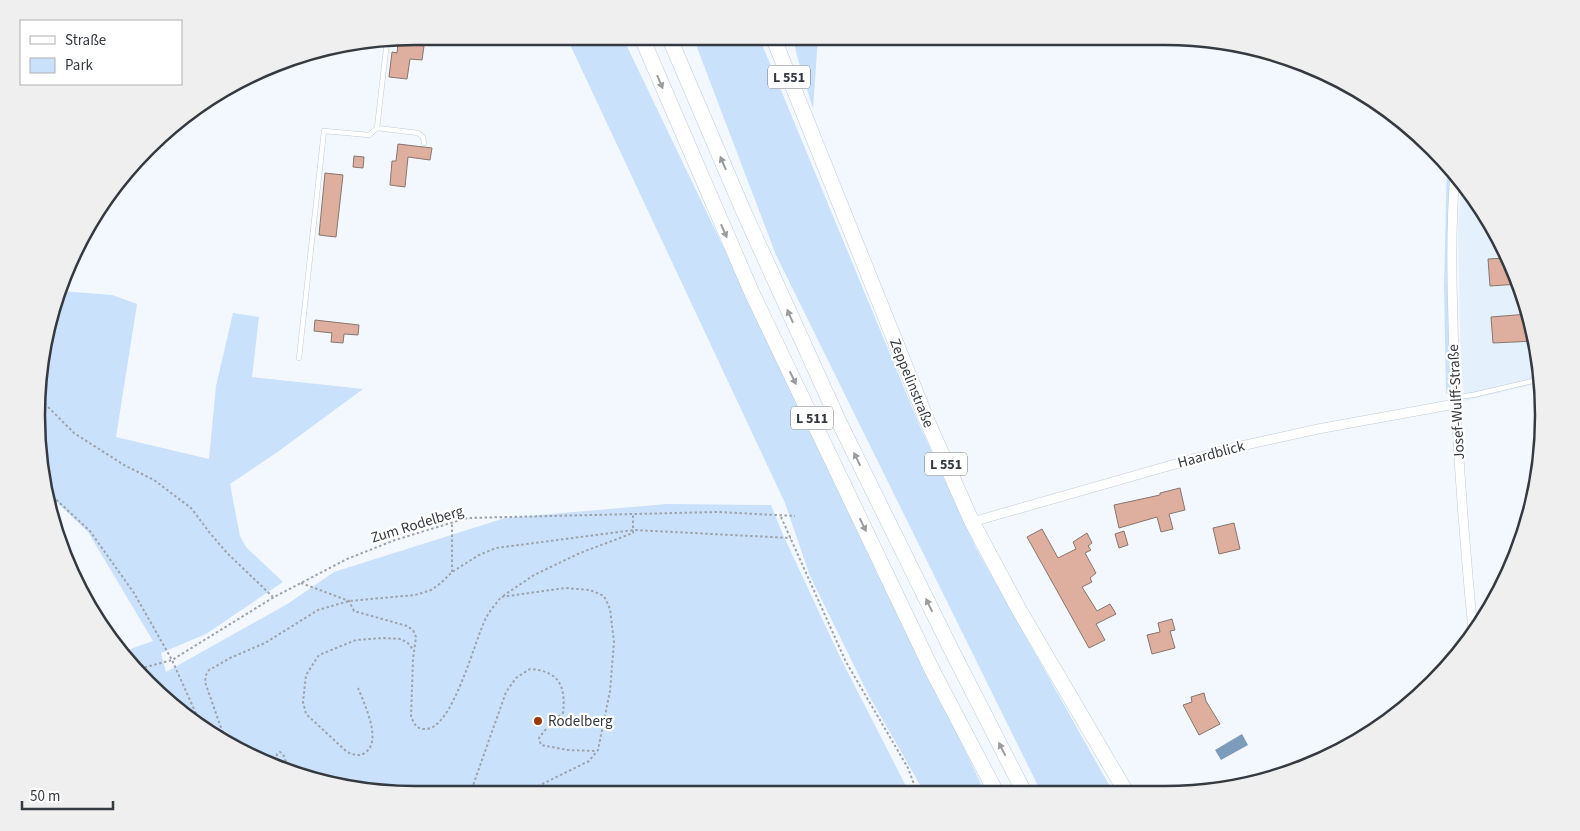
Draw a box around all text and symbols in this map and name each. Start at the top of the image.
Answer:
legend [20,20,182,85]
text: Straße [65,30,106,51]
text: Park [65,55,94,76]
road number: L 551 [768,66,810,88]
one-way arrow [656,74,664,89]
one-way arrow [718,156,726,170]
one-way arrow [721,224,729,238]
one-way arrow [786,309,794,323]
street label: Zeppelinstraße [884,335,939,431]
street label: Josef-Wulff-Straße [1443,344,1470,460]
one-way arrow [789,371,797,385]
road number: L 511 [791,406,833,429]
street label: Haardblick [1175,435,1247,473]
one-way arrow [853,452,861,467]
road number: L 551 [925,452,967,476]
street label: Zum Rodelberg [368,500,466,549]
one-way arrow [859,517,867,532]
one-way arrow [925,598,933,612]
place label: Rodelberg [548,711,613,732]
marker: Rodelberg [532,715,544,727]
one-way arrow [998,741,1006,756]
scale bar [22,778,114,810]
text: 50 m [30,786,60,807]

